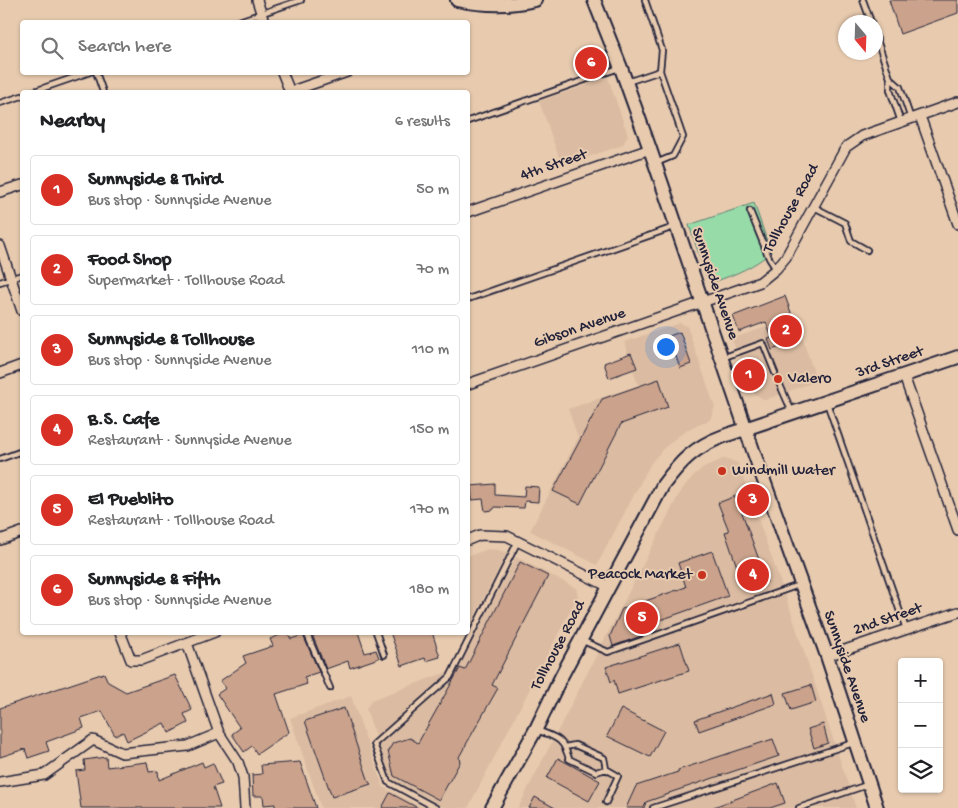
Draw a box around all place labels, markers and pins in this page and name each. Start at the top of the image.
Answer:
pin: 6 [575,44,607,82]
pin: 2 [770,312,802,350]
pin: 1 [733,356,765,394]
place label: Valero [787,370,832,389]
marker: Valero [772,373,784,385]
place label: Windmill Water [732,462,836,481]
marker: Windmill Water [716,465,728,477]
pin: 3 [737,481,769,519]
pin: 4 [737,556,769,594]
place label: Peacock Market [587,566,693,585]
marker: Peacock Market [696,569,708,581]
pin: 5 [626,599,658,637]

